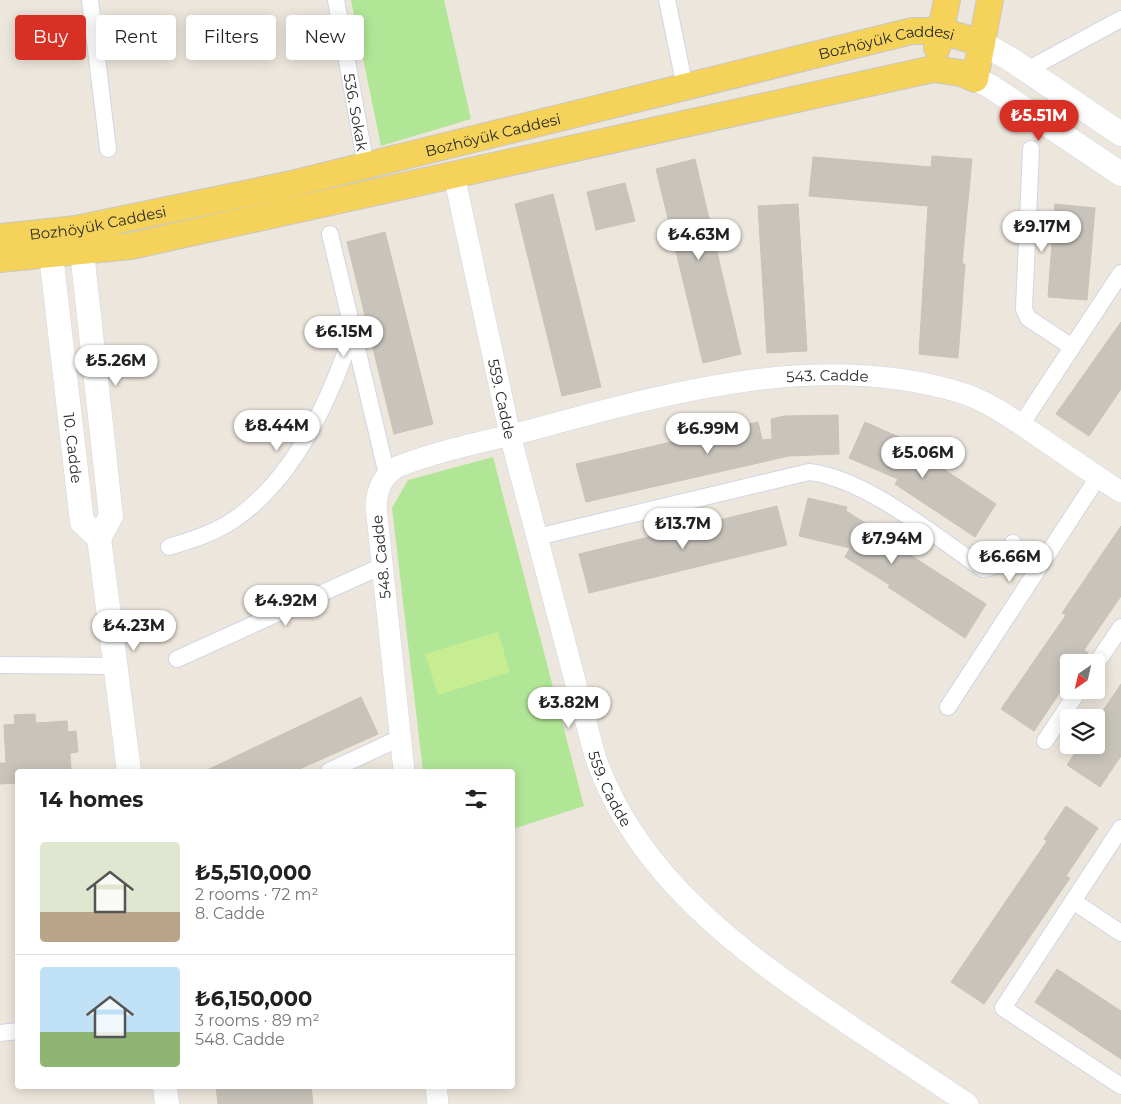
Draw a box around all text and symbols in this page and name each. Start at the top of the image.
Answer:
chip: Buy [15,15,86,60]
chip: Rent [96,15,176,60]
chip: Filters [186,15,276,60]
chip: New [286,15,364,60]
street label: Bozhöyük Caddesi [816,21,957,63]
street label: 536. Sokak [340,72,373,153]
pin: ₺5.51M [998,100,1080,142]
text: ₺5.51M [1011,106,1067,125]
street label: Bozhöyük Caddesi [423,108,563,160]
street label: Bozhöyük Caddesi [28,201,168,243]
pin: ₺9.17M [1001,210,1083,253]
text: ₺9.17M [1013,217,1071,236]
pin: ₺4.63M [658,218,740,261]
text: ₺4.63M [668,225,730,244]
pin: ₺6.15M [303,316,385,358]
text: ₺6.15M [315,322,373,341]
pin: ₺5.26M [75,344,157,387]
text: ₺5.26M [86,351,146,370]
street label: 559. Cadde [484,357,520,441]
street label: 543. Cadde [785,365,869,386]
pin: ₺8.44M [236,410,318,452]
street label: 10. Cadde [60,412,87,485]
pin: ₺6.99M [667,412,749,455]
text: ₺8.44M [245,416,309,435]
text: ₺6.99M [677,419,739,438]
pin: ₺5.06M [882,436,964,479]
text: ₺5.06M [892,443,954,462]
pin: ₺13.7M [642,508,724,550]
street label: 548. Cadde [367,514,395,600]
text: ₺13.7M [655,514,711,533]
pin: ₺7.94M [851,522,933,565]
text: ₺7.94M [861,529,923,548]
pin: ₺6.66M [969,540,1051,583]
text: ₺6.66M [979,547,1041,566]
pin: ₺4.92M [245,584,327,627]
text: ₺4.92M [255,591,317,610]
pin: ₺4.23M [93,610,175,652]
text: ₺4.23M [103,616,165,635]
north arrow [1060,654,1105,699]
map controls [1060,654,1105,754]
pin: ₺3.82M [528,686,610,729]
text: ₺3.82M [539,693,599,712]
button: layers [1060,709,1105,754]
street label: 559. Cadde [585,749,636,830]
icon: filters [462,785,490,813]
text: 14 homes [40,787,144,812]
text: ₺5,510,000 [195,860,312,885]
icon: home [80,862,140,922]
text: 2 rooms · 72 m² [195,885,318,904]
text: 8. Cadde [195,904,265,923]
text: ₺6,150,000 [195,986,312,1011]
icon: home [80,987,140,1047]
text: 3 rooms · 89 m² [195,1011,320,1030]
text: 548. Cadde [195,1030,285,1049]

